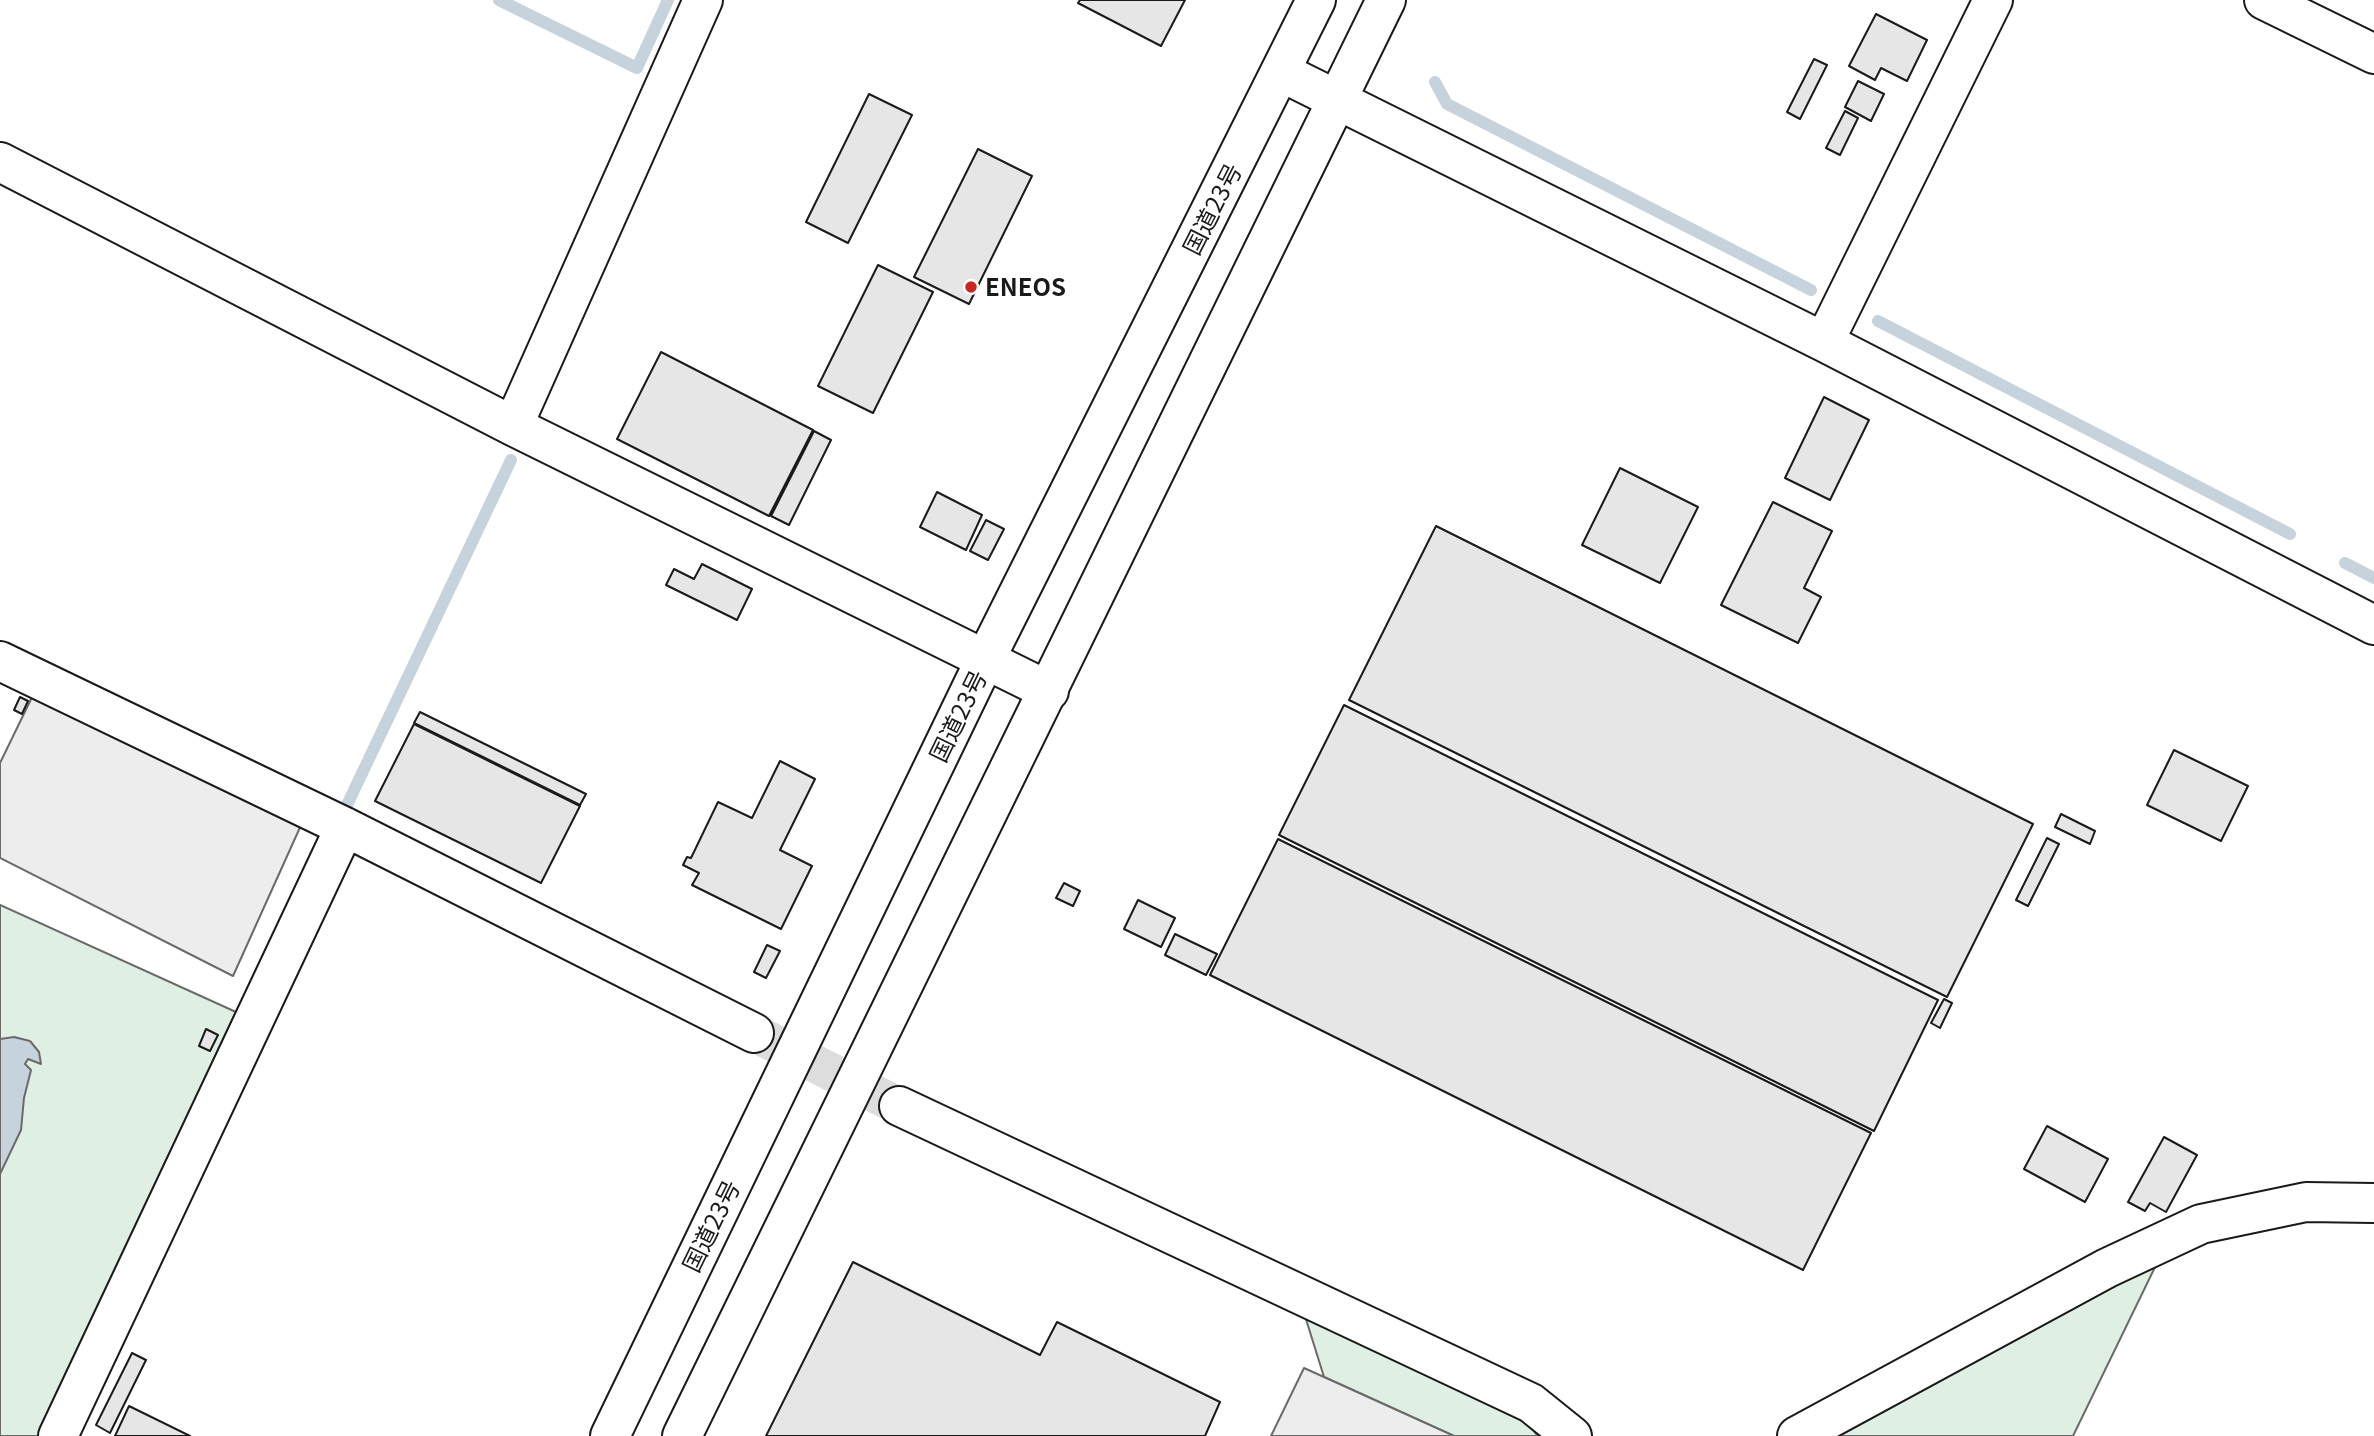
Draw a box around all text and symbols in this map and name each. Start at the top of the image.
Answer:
street label: 国道23号 [1177,159,1247,259]
place label: ENEOS [985,273,1066,301]
marker: ENEOS [963,279,979,295]
street label: 国道23号 [923,665,993,767]
street label: 国道23号 [676,1175,746,1277]

